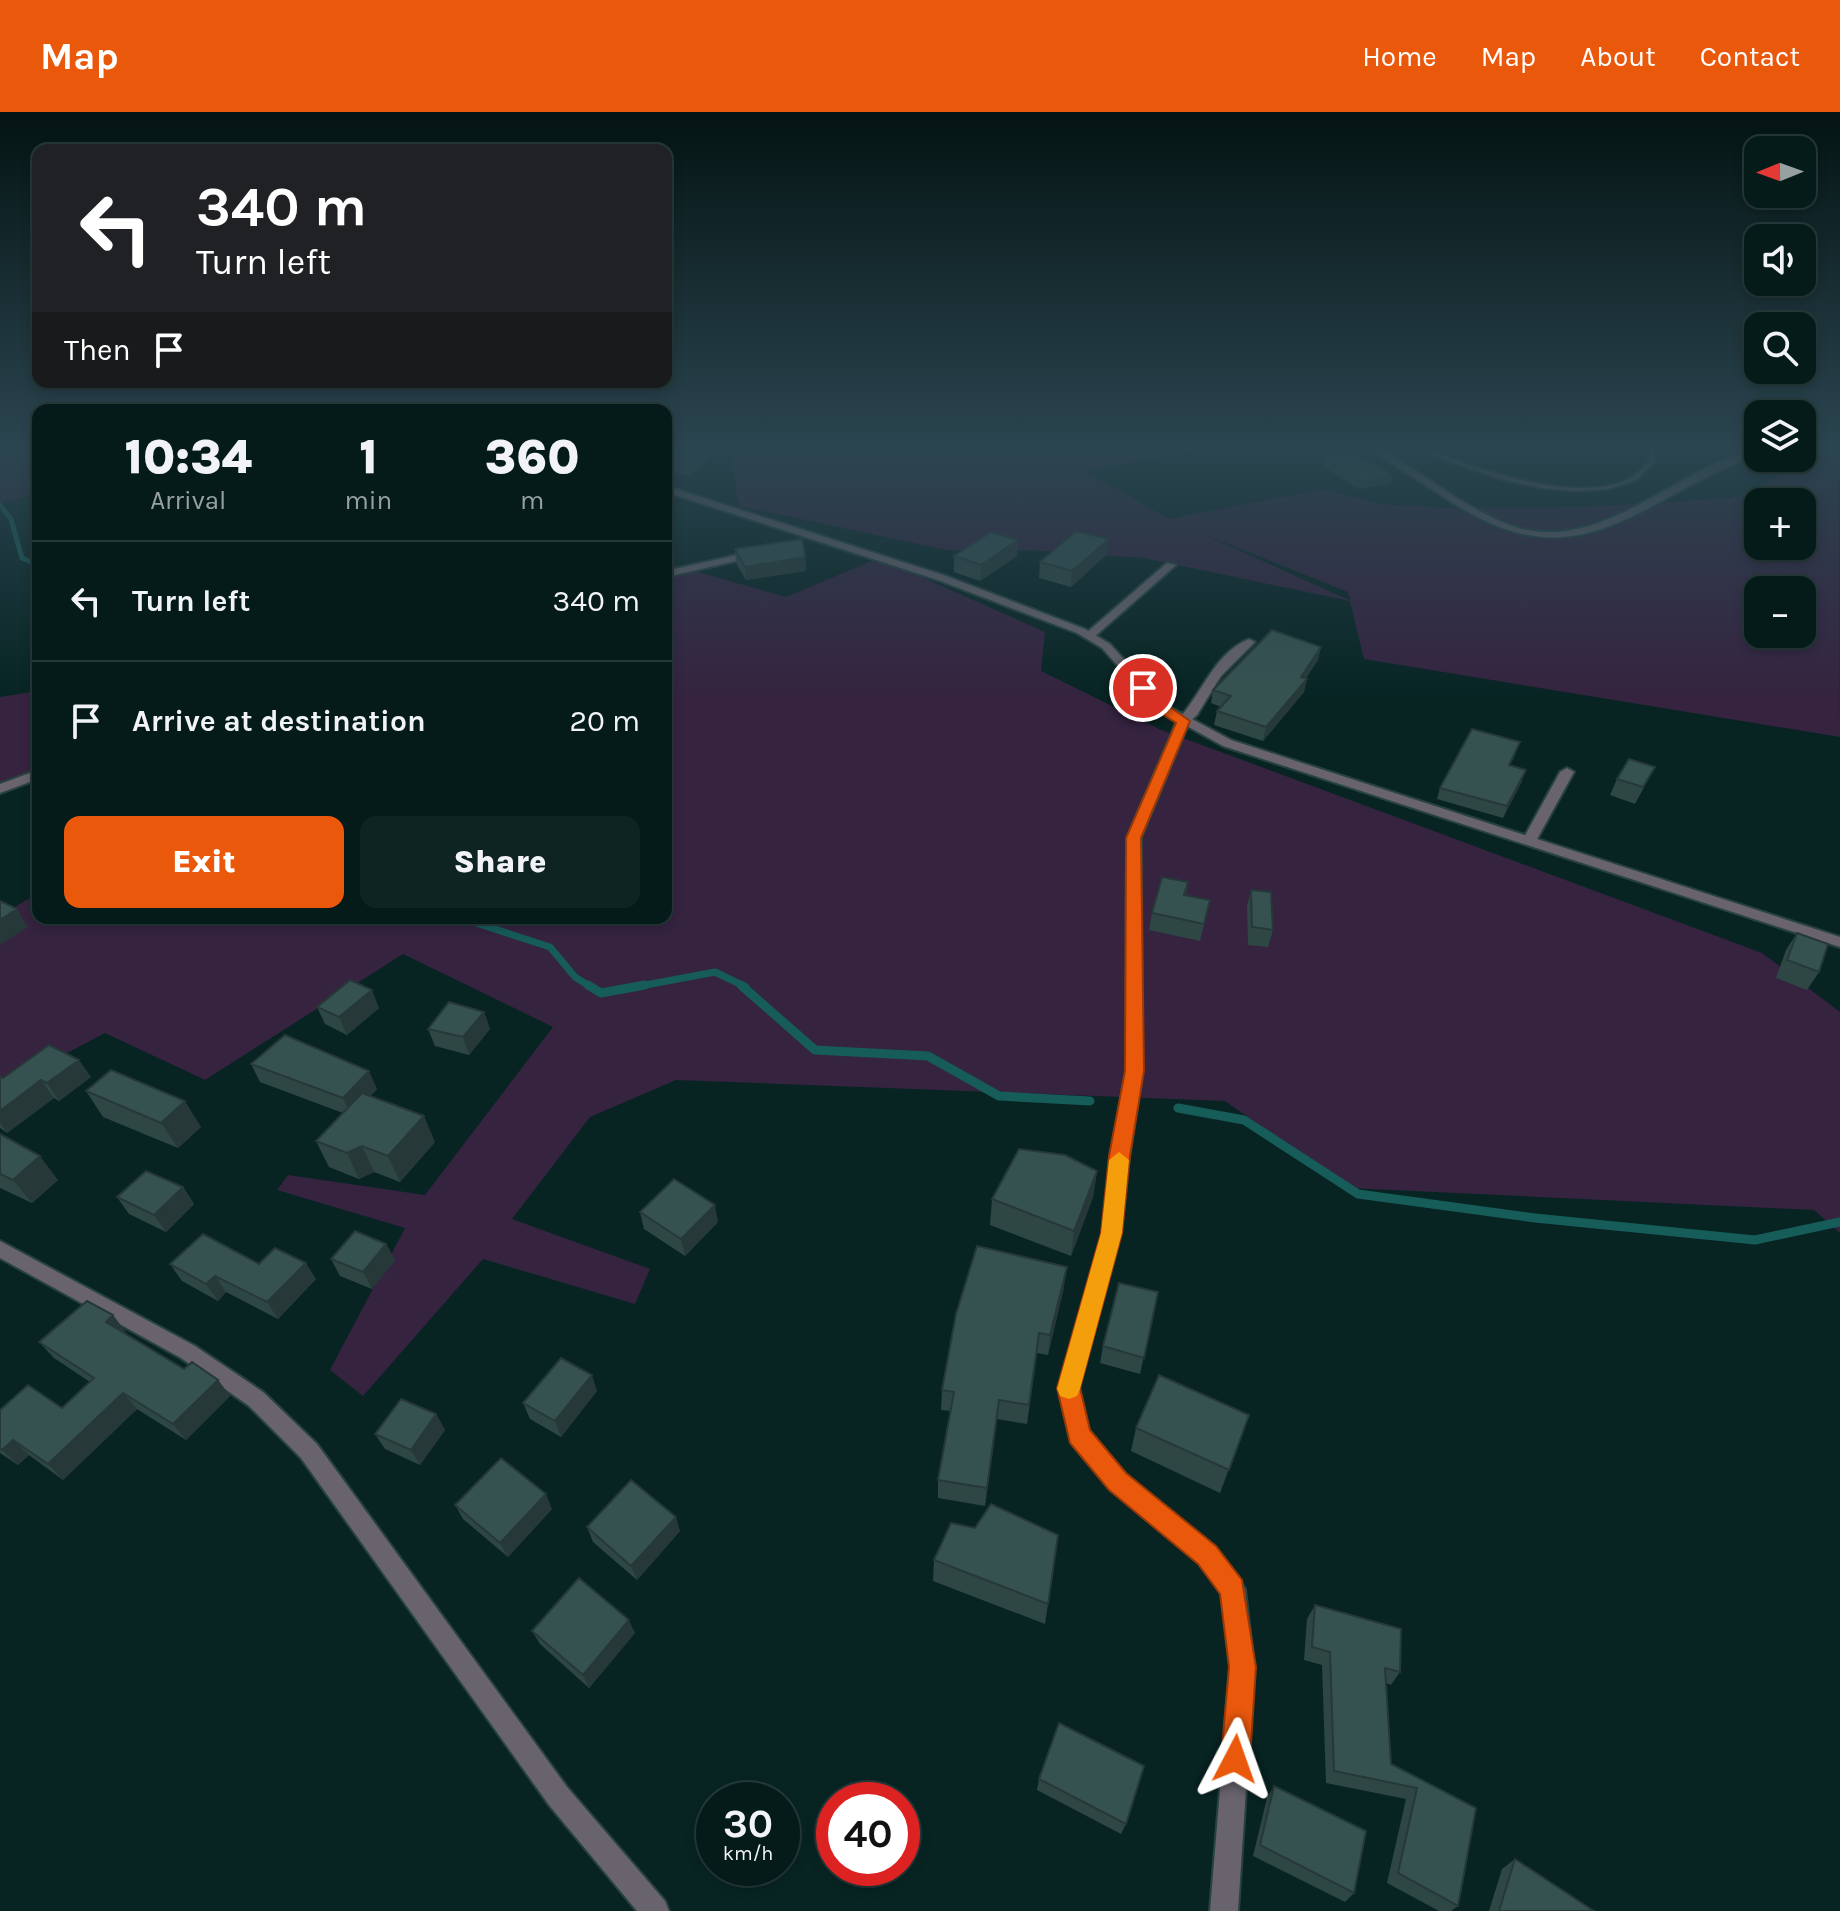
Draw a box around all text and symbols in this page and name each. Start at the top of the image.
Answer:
text: Map [40,34,119,79]
text: Home [1362,40,1437,73]
text: Map [1481,40,1536,73]
text: About [1580,40,1656,73]
text: Contact [1700,40,1800,73]
north arrow [1744,136,1816,208]
map controls [1744,136,1816,648]
text: 340 m [196,174,367,239]
icon: left [64,176,168,280]
button: sound [1744,224,1816,296]
text: Turn left [196,241,331,283]
button: search [1744,312,1816,384]
icon: arrive [147,328,191,372]
text: Then [64,332,131,368]
button: layers [1744,400,1816,472]
text: 10:34 [125,429,252,485]
text: 1 [359,429,378,485]
text: 360 [485,429,579,485]
text: Arrival [150,485,226,516]
text: min [345,485,392,516]
text: m [520,485,544,516]
button: + [1744,488,1816,560]
button: − [1744,576,1816,648]
icon: left [64,579,108,623]
text: Turn left [132,583,250,619]
text: 340 m [553,583,640,619]
pin [1109,654,1177,722]
icon: arrive [1121,666,1165,710]
icon: arrive [64,699,108,743]
text: Arrive at destination [132,703,426,739]
text: 20 m [570,703,640,739]
button: Exit [64,816,344,908]
button: Share [360,816,640,908]
position arrow [1193,1717,1277,1801]
speed limit sign: 40 [816,1782,920,1886]
text: 30 [723,1800,773,1847]
text: km/h [723,1842,773,1865]

